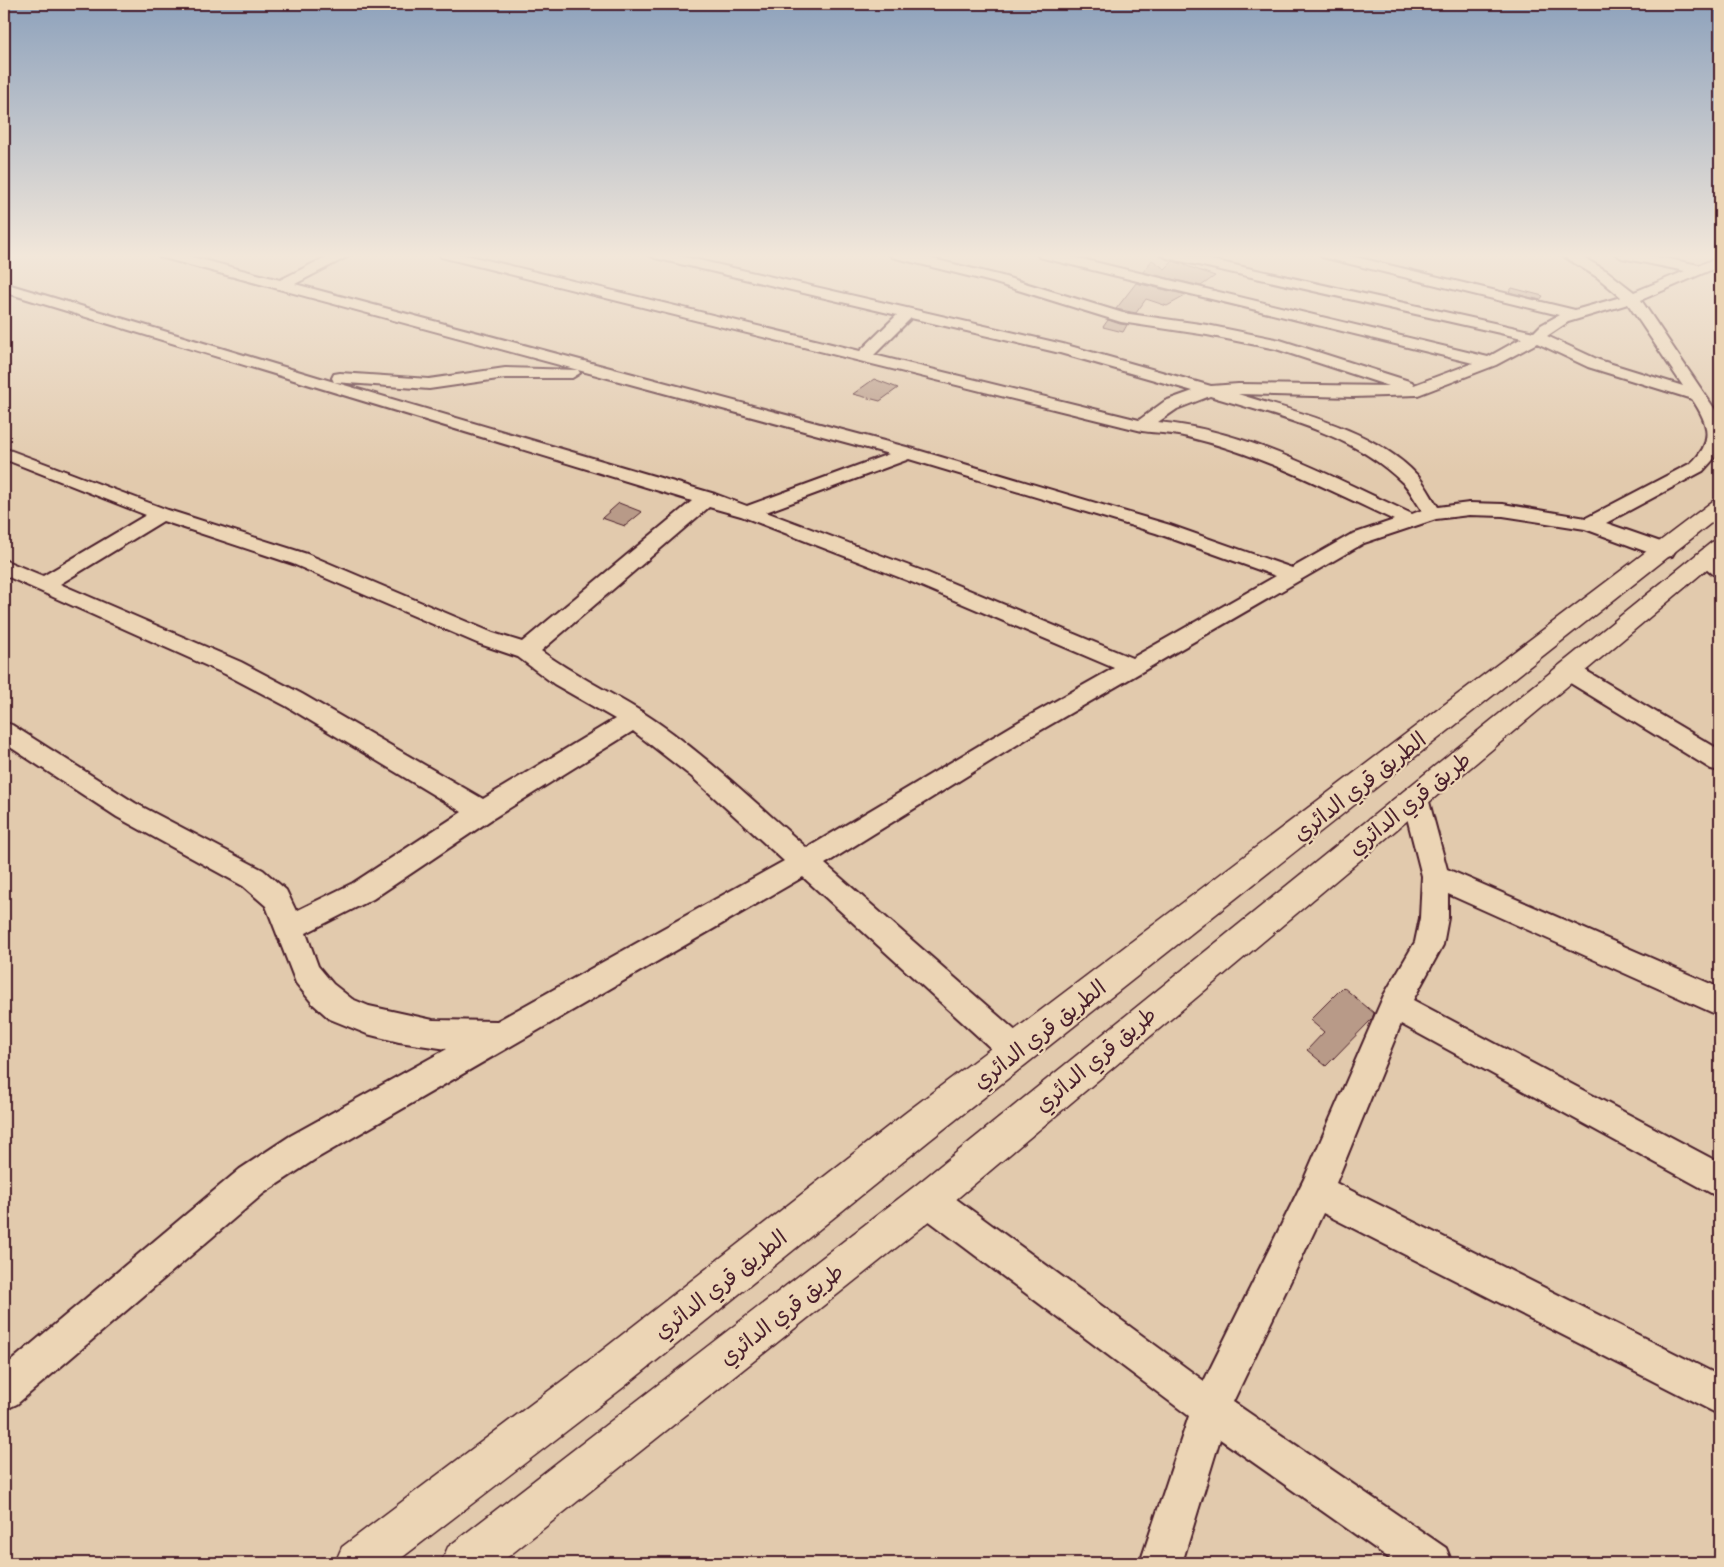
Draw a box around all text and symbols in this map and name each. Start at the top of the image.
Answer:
street label: الطريق قري الدائري [1287,726,1431,846]
street label: طريق قري الدائري [1342,745,1476,861]
street label: الطريق قري الدائري [967,974,1111,1094]
street label: طريق قري الدائري [1029,1001,1161,1117]
street label: الطريق قري الدائري [648,1224,792,1344]
street label: طريق قري الدائري [714,1257,848,1371]

